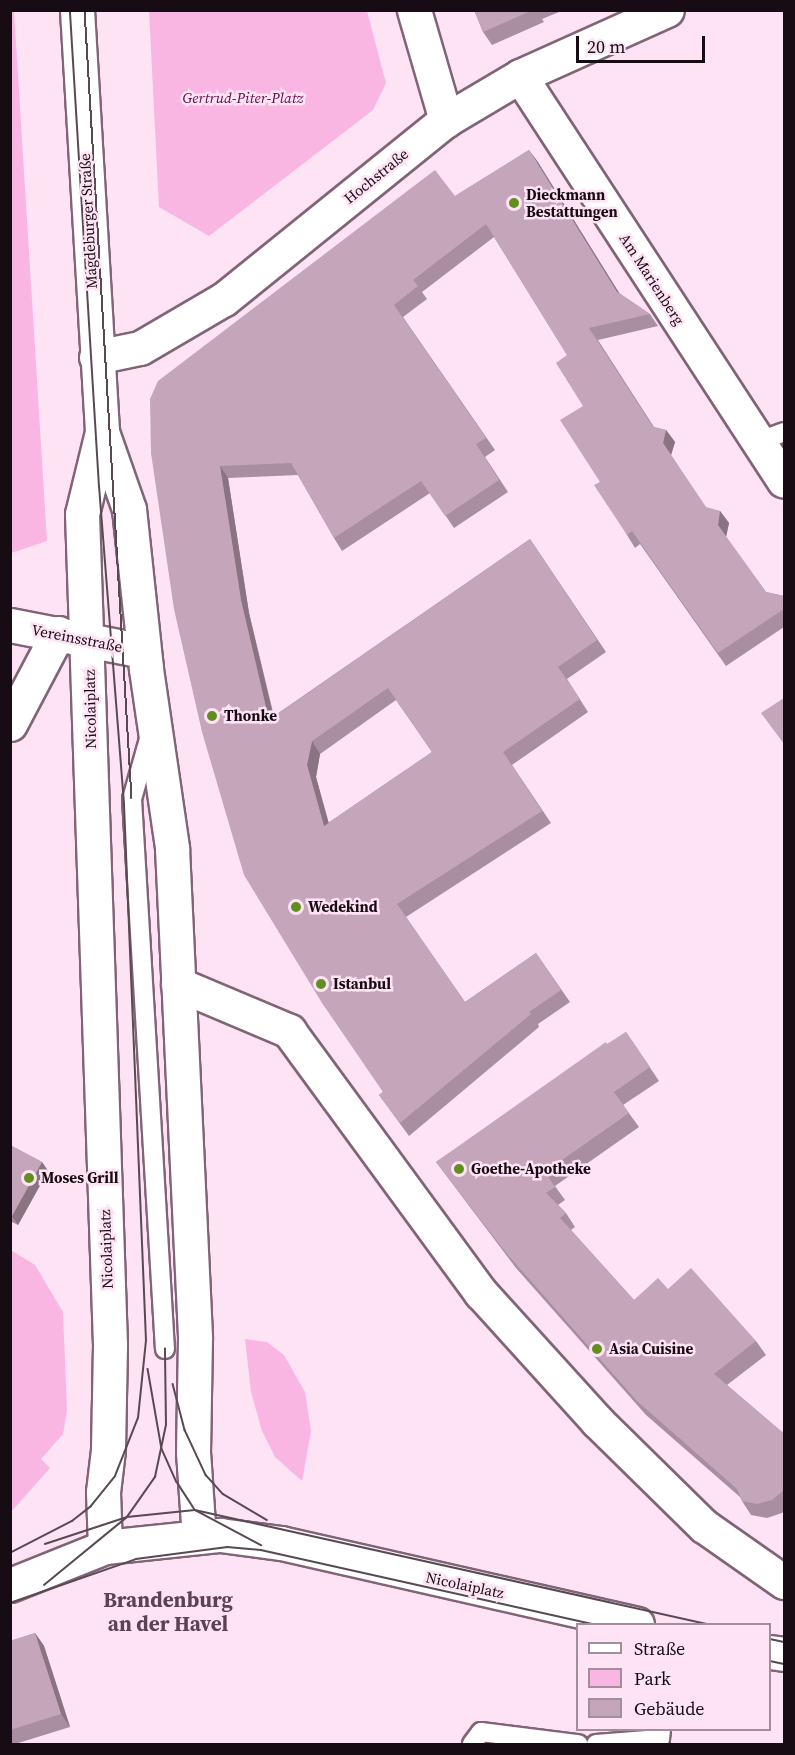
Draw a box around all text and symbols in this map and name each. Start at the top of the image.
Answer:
scale bar [579,24,708,62]
text: 20 m [587,34,625,59]
park label: Gertrud-Piter-Platz [182,89,304,107]
street label: Hochstraße [340,145,412,207]
street label: Magdeburger Straße [75,153,101,289]
place label: Dieckmann Bestattungen [526,185,618,220]
marker: Dieckmann Bestattungen [507,196,521,210]
street label: Am Marienberg [616,230,688,328]
street label: Vereinsstraße [30,620,124,656]
street label: Nicolaiplatz [80,669,100,749]
place label: Thonke [224,707,277,725]
marker: Thonke [205,709,219,723]
place label: Wedekind [308,898,378,916]
marker: Wedekind [289,900,303,914]
place label: Istanbul [333,975,391,993]
marker: Istanbul [314,977,328,991]
place label: Goethe-Apotheke [471,1160,591,1178]
marker: Goethe-Apotheke [452,1162,466,1176]
place label: Moses Grill [41,1169,119,1187]
marker: Moses Grill [22,1171,36,1185]
street label: Nicolaiplatz [96,1209,116,1289]
place label: Asia Cuisine [609,1340,693,1358]
marker: Asia Cuisine [590,1342,604,1356]
street label: Nicolaiplatz [424,1568,506,1602]
district label: Brandenburg an der Havel [103,1587,233,1637]
legend [576,1623,771,1731]
text: Straße [634,1636,685,1661]
text: Park [634,1666,671,1691]
text: Gebäude [634,1696,705,1721]

